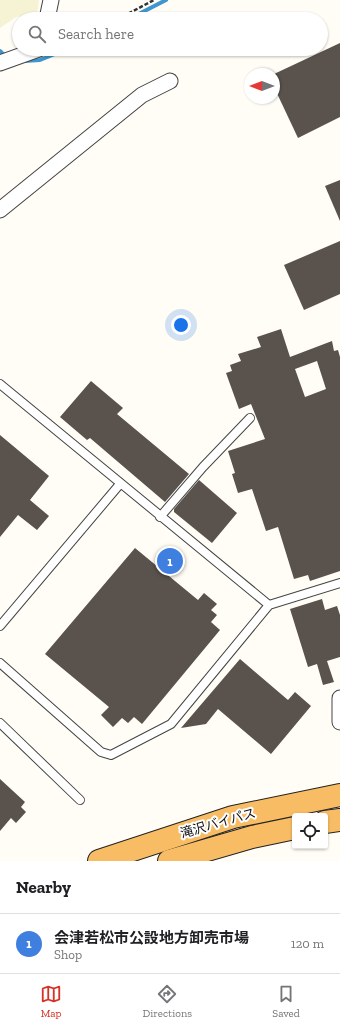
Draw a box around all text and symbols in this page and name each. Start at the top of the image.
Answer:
search box [12,12,328,56]
icon: search [26,23,48,45]
text: Search here [58,25,134,43]
north arrow [244,68,280,104]
your location [171,315,191,335]
pin: 1 [157,546,183,576]
street label: 滝沢バイパス [179,805,257,841]
map controls [292,813,328,849]
button: locate [292,813,328,849]
text: Nearby [16,877,71,897]
text: 会津若松市公設地方卸売市場 [54,929,249,947]
text: 1 [26,936,32,951]
text: 120 m [291,936,324,951]
text: Shop [54,947,82,962]
tab: Map [40,983,62,1020]
tab: Directions [142,983,192,1020]
tab: Saved [272,983,300,1020]

